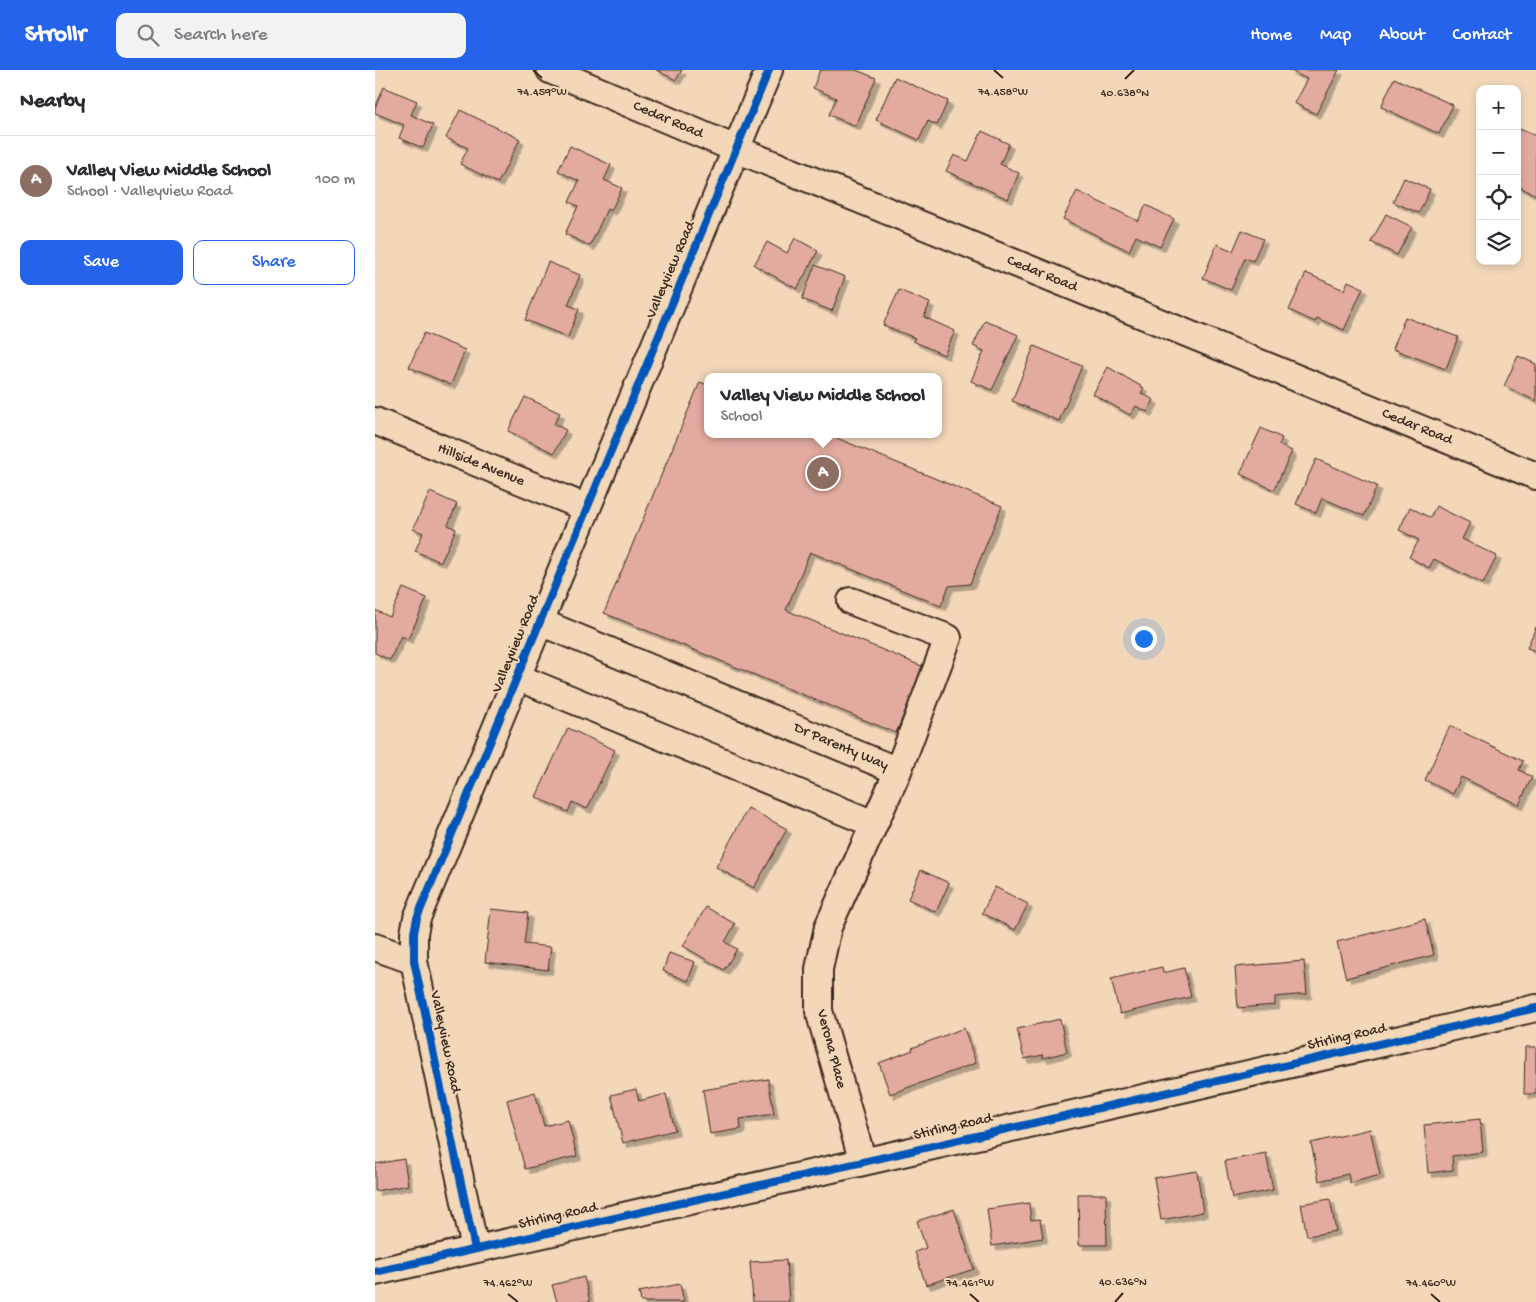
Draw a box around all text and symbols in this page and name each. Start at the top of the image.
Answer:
search box [116,13,466,58]
text: Strollr [25,21,86,50]
icon: search [134,21,162,49]
text: Search here [174,24,268,47]
text: Home [1250,25,1292,46]
text: Map [1320,25,1351,46]
text: About [1379,25,1425,46]
text: Contact [1453,25,1511,46]
map controls [1476,85,1521,265]
button: + [1476,85,1521,130]
text: 74.459°W [516,86,567,100]
text: 74.458°W [977,86,1028,100]
text: 40.638°N [1101,87,1149,101]
text: Nearby [20,90,85,115]
street label: Cedar Road [630,97,707,143]
button: − [1476,130,1521,175]
text: Valley View Middle School [67,160,271,183]
text: A [31,171,41,190]
text: 100 m [315,171,355,190]
button: locate [1476,175,1521,220]
text: School · Valleyview Road [67,183,232,202]
street label: Valleyview Road [642,218,700,322]
button: layers [1476,220,1521,265]
button: Save [20,240,183,285]
button: Share [193,240,355,285]
street label: Cedar Road [1004,252,1081,297]
popup [704,373,942,438]
text: Valley View Middle School [721,385,925,408]
street label: Cedar Road [1379,405,1456,450]
text: School [721,408,762,427]
street label: Hillside Avenue [435,439,527,491]
pin: A [807,454,839,492]
street label: Valleyview Road [488,591,544,696]
your location [1131,626,1157,652]
street label: Dr Parenty Way [790,719,892,775]
street label: Valleyview Road [425,988,465,1096]
street label: Verona Place [812,1007,850,1091]
street label: Stirling Road [1306,1019,1389,1055]
street label: Stirling Road [912,1109,995,1145]
street label: Stirling Road [517,1198,600,1234]
text: 40.636°N [1099,1276,1147,1290]
text: 74.462°W [483,1277,532,1291]
text: 74.461°W [945,1277,994,1291]
text: 74.460°W [1405,1277,1456,1291]

